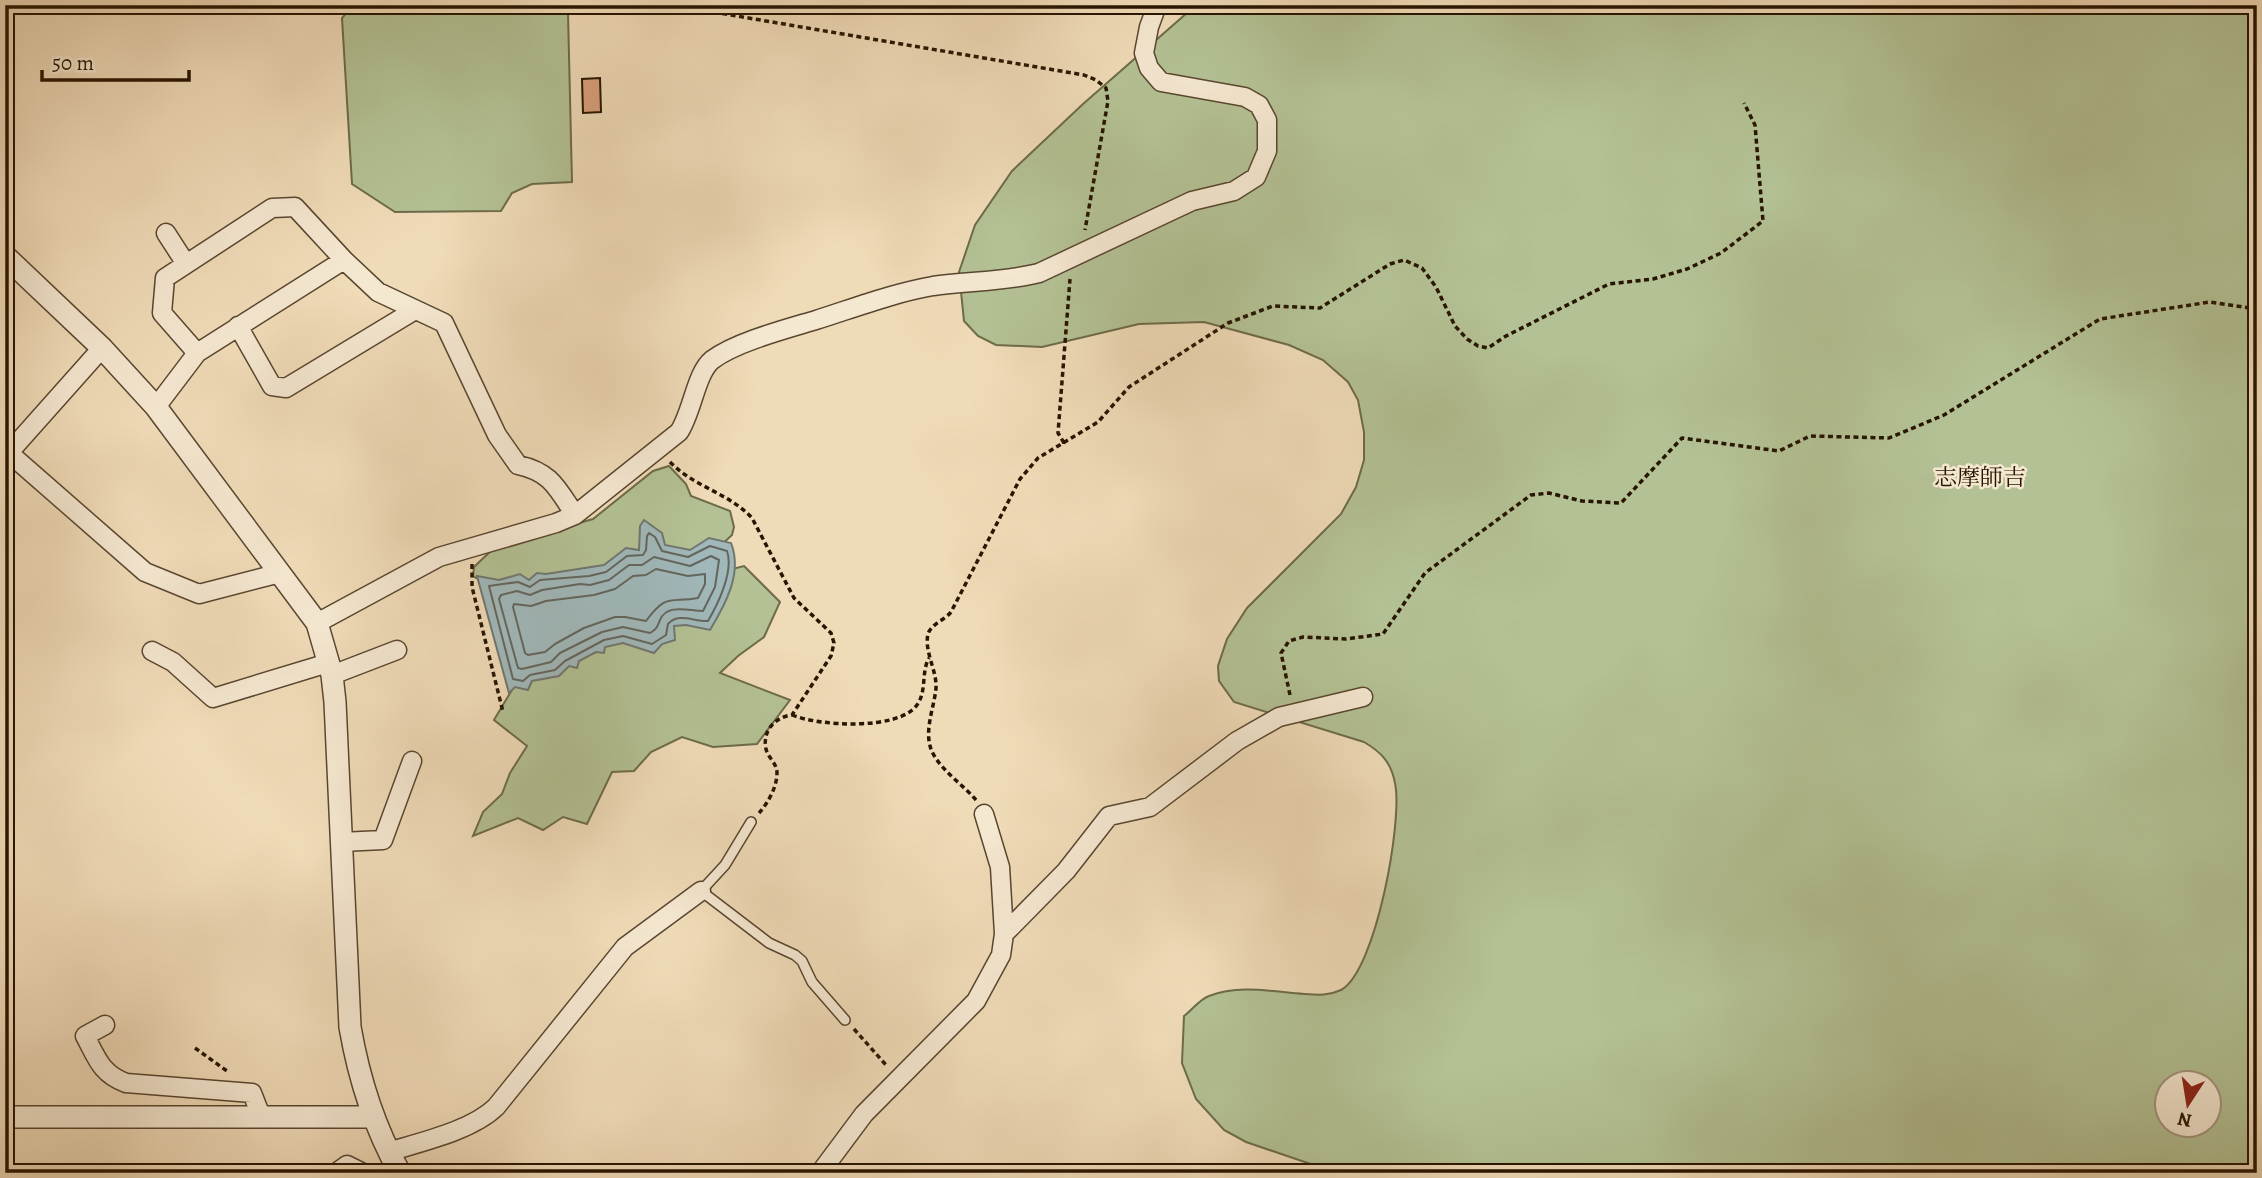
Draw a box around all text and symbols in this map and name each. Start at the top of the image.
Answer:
scale bar [42,38,189,82]
text: 50 m [52,49,94,77]
district label: 志摩師吉 [1934,462,2026,493]
north arrow [2154,1070,2224,1140]
text: N [2175,1105,2194,1134]

